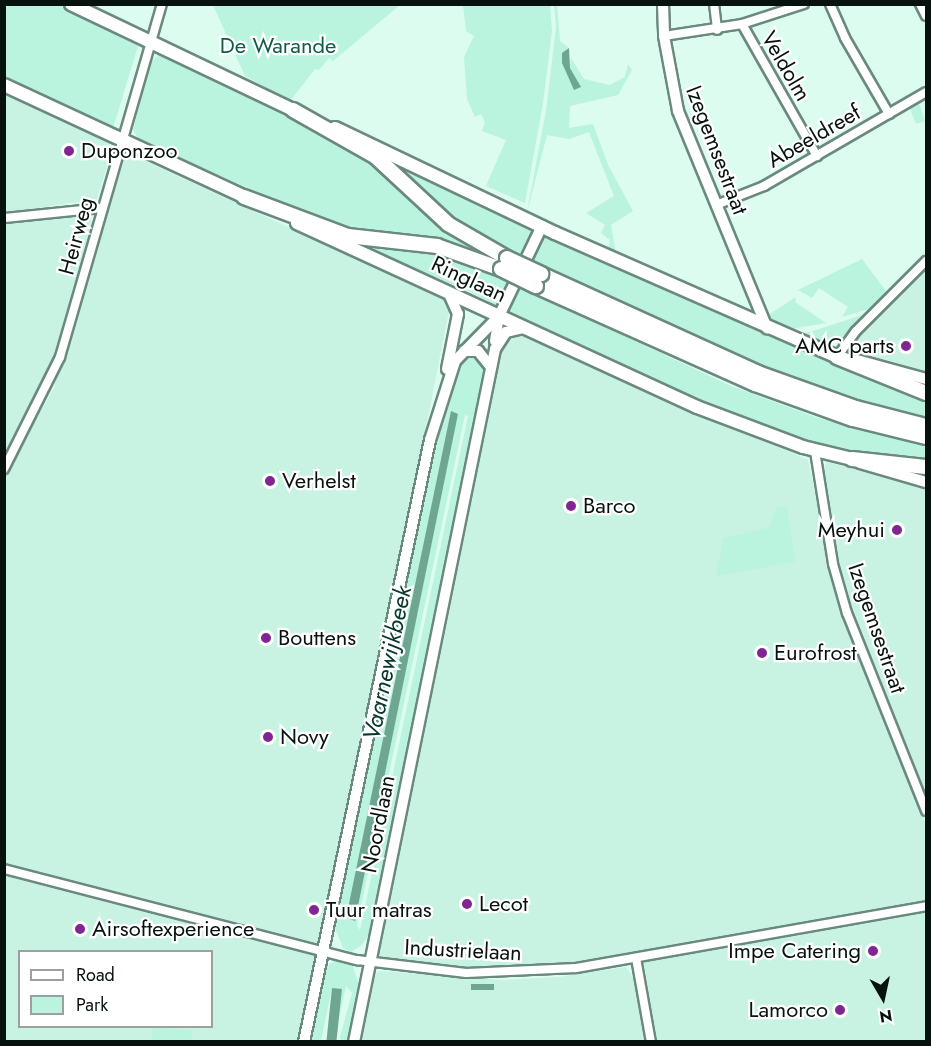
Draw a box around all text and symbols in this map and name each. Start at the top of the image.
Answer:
street label: Veldolm [756,27,816,105]
park label: De Warande [220,33,336,59]
street label: Izegemsestraat [680,82,754,218]
street label: Abeeldreef [763,99,865,173]
place label: Duponzoo [81,138,177,164]
marker: Duponzoo [62,144,76,158]
street label: Heirweg [53,194,99,278]
street label: Ringlaan [427,250,511,308]
place label: AMC parts [795,333,894,359]
marker: AMC parts [899,339,913,353]
place label: Verhelst [282,468,356,494]
marker: Verhelst [263,474,277,488]
place label: Barco [583,493,636,519]
marker: Barco [564,499,578,513]
place label: Meyhui [818,517,885,543]
marker: Meyhui [890,523,904,537]
street label: Izegemsestraat [842,559,912,697]
water label: Vaarnewijkbeek [357,583,417,743]
place label: Bouttens [278,625,356,651]
marker: Bouttens [259,631,273,645]
place label: Eurofrost [774,640,857,666]
marker: Eurofrost [755,646,769,660]
place label: Novy [280,724,329,750]
marker: Novy [261,730,275,744]
street label: Noordlaan [356,773,400,875]
place label: Lecot [479,891,528,917]
place label: Tuur matras [326,897,432,923]
marker: Lecot [460,897,474,911]
marker: Tuur matras [307,903,321,917]
place label: Airsoftexperience [92,916,254,942]
marker: Airsoftexperience [73,922,87,936]
street label: Industrielaan [404,934,522,966]
place label: Impe Catering [728,938,861,964]
marker: Impe Catering [866,944,880,958]
legend [18,950,213,1028]
text: Road [76,962,115,988]
north arrow [853,968,913,1028]
text: Park [76,992,108,1018]
place label: Lamorco [749,997,828,1023]
marker: Lamorco [833,1003,847,1017]
text: N [878,1004,894,1029]

